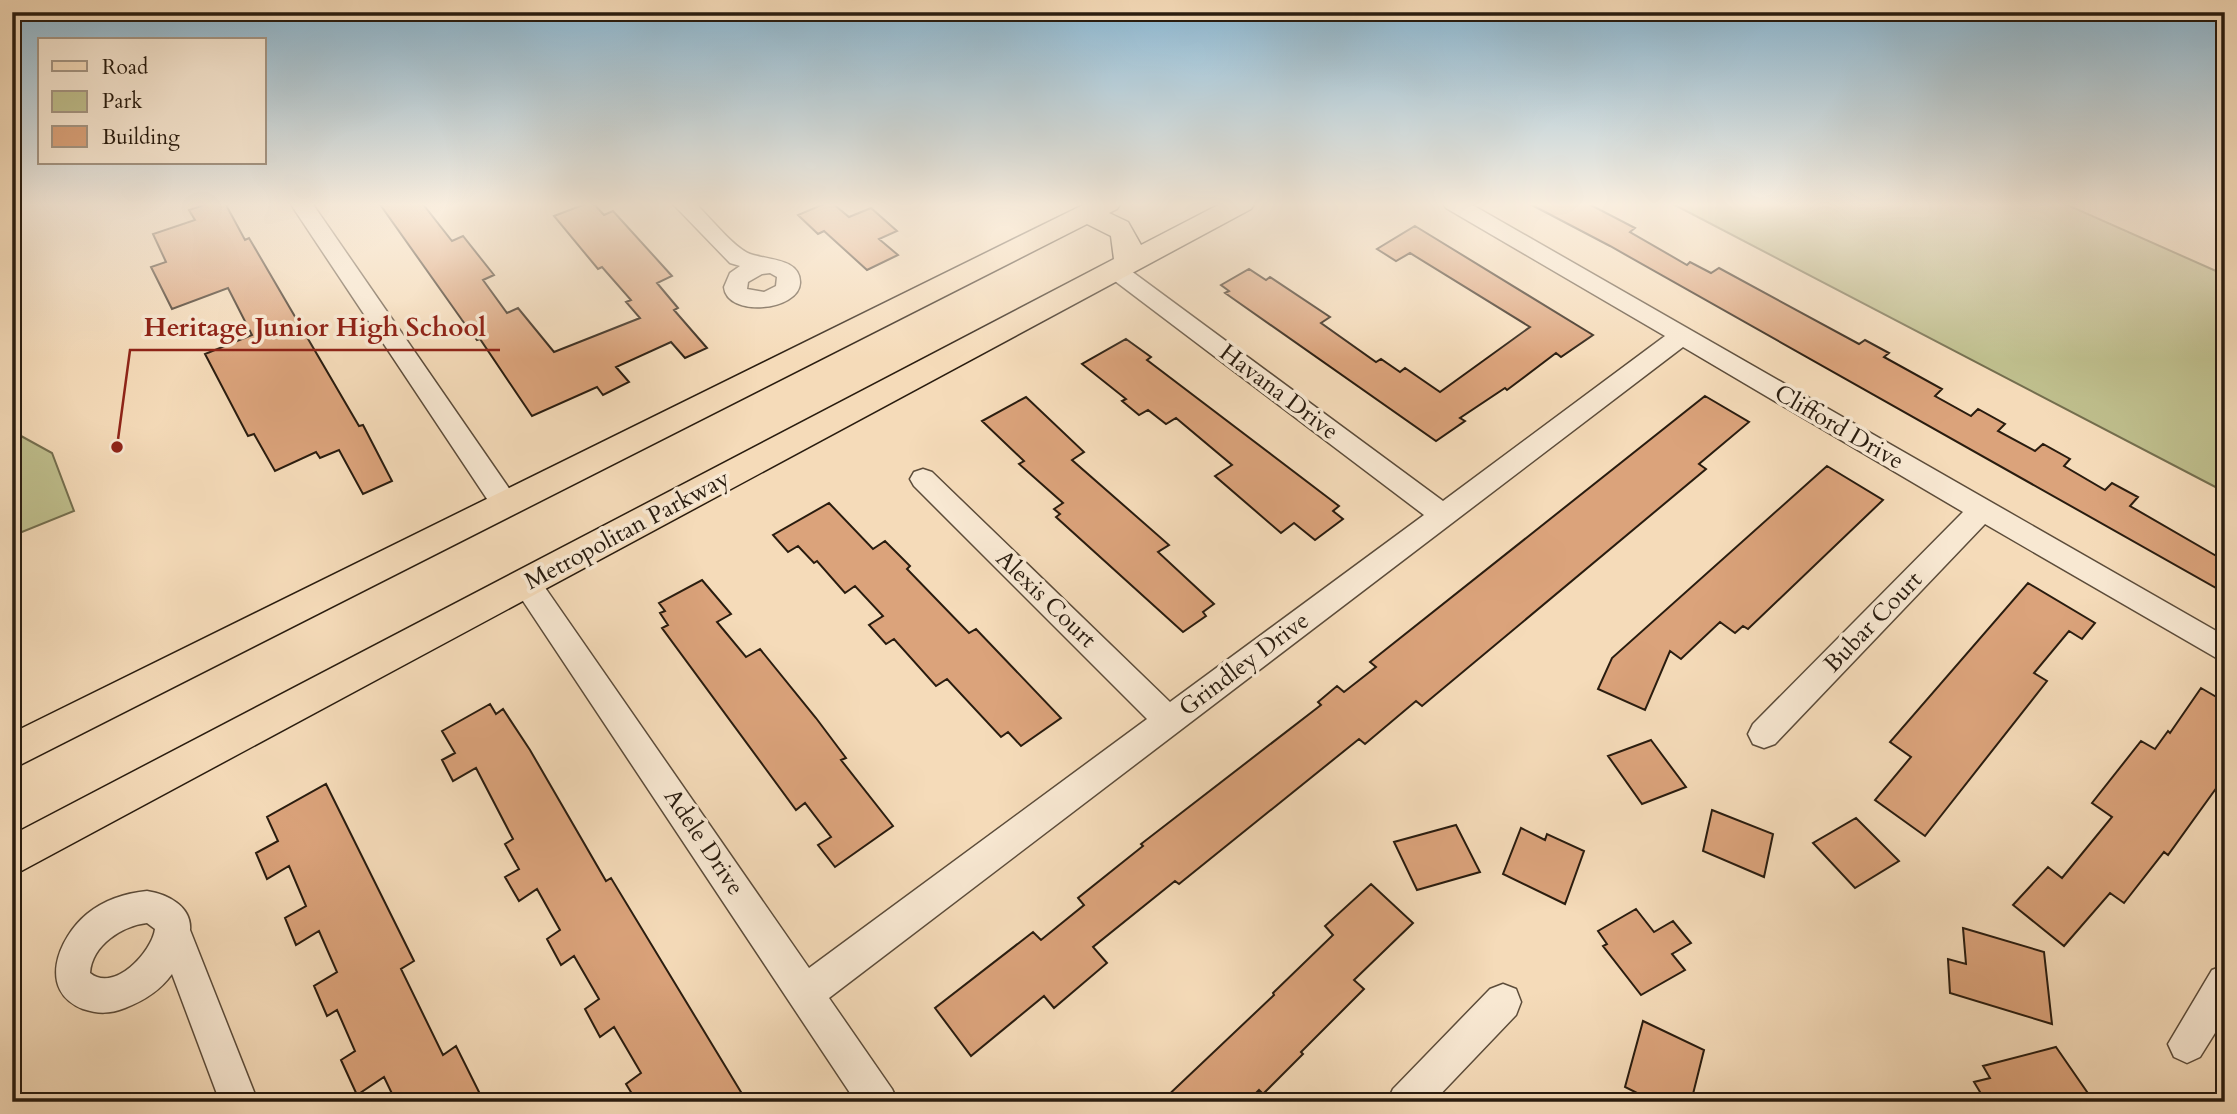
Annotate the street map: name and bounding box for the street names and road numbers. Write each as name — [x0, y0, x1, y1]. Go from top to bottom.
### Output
street label: Havana Drive — [1213, 336, 1345, 448]
street label: Clifford Drive — [1768, 377, 1910, 477]
street label: Metropolitan Parkway — [519, 462, 736, 598]
street label: Alexis Court — [988, 543, 1104, 656]
street label: Bubar Court — [1816, 564, 1930, 680]
street label: Grindley Drive — [1172, 604, 1316, 724]
street label: Adele Drive — [656, 782, 752, 902]

